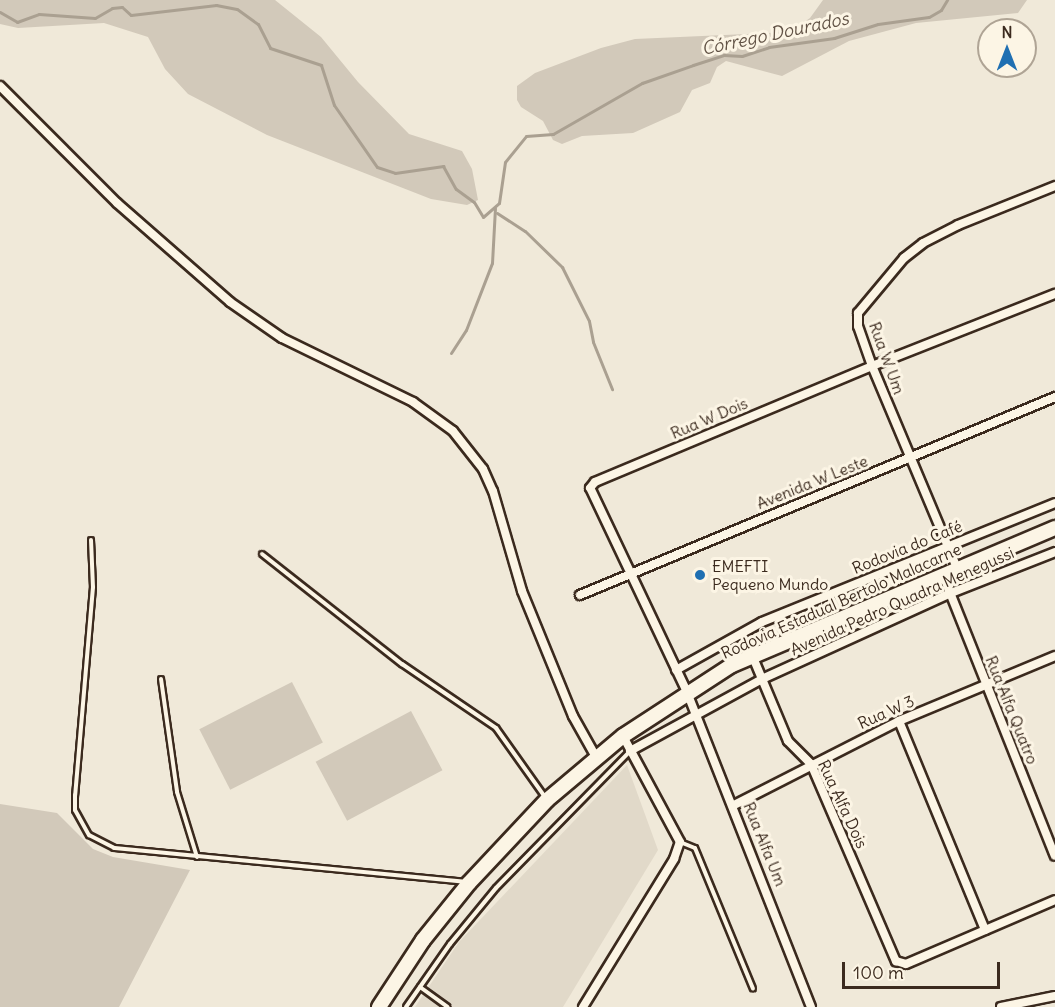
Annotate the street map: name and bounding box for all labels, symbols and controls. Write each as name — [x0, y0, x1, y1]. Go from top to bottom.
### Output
water label: Córrego Dourados — [700, 8, 850, 60]
north arrow — [977, 18, 1037, 78]
text: N — [1001, 22, 1013, 42]
street label: Rua W Um — [865, 319, 909, 397]
street label: Rua W Dois — [668, 393, 750, 443]
street label: Avenida W Leste — [754, 451, 870, 513]
street label: Rodovia do Café — [849, 516, 965, 578]
street label: Rodovia Estadual Bertolo Malacarne — [718, 539, 964, 663]
street label: Avenida Pedro Quadra Menegussi — [787, 543, 1017, 659]
place label: EMEFTI Pequeno Mundo — [712, 556, 828, 594]
marker: EMEFTI Pequeno Mundo — [693, 568, 707, 582]
street label: Rua Alfa Quatro — [981, 653, 1043, 767]
street label: Rua W 3 — [855, 691, 917, 733]
street label: Rua Alfa Dois — [814, 757, 872, 851]
street label: Rua Alfa Um — [739, 799, 791, 889]
scale bar — [845, 950, 1002, 988]
text: 100 m — [853, 961, 904, 984]

